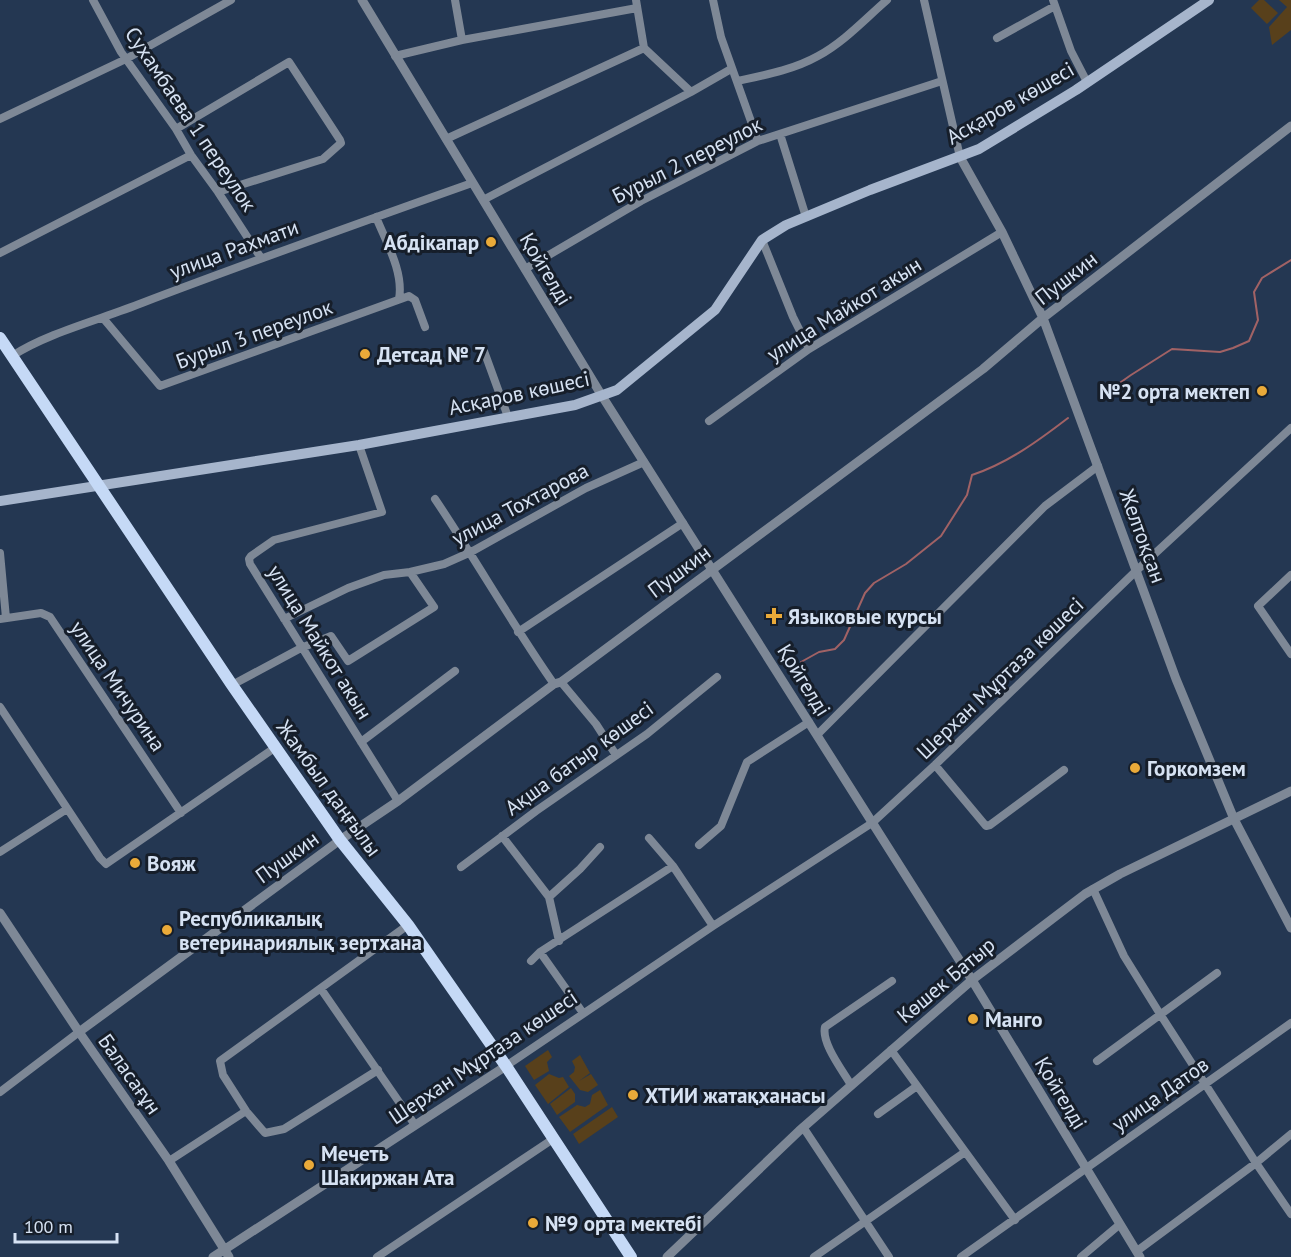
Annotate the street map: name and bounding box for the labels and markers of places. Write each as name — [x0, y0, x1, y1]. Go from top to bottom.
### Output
place label: Абдiкапар — [384, 229, 479, 256]
marker: Абдiкапар — [484, 235, 498, 249]
place label: Детсад № 7 — [377, 341, 486, 368]
marker: Детсад № 7 — [358, 347, 372, 361]
place label: №2 орта мектеп — [1099, 378, 1250, 405]
marker: №2 орта мектеп — [1255, 384, 1269, 398]
place label: Языковые курсы — [788, 603, 942, 630]
marker: Языковые курсы — [765, 607, 783, 625]
place label: Горкомзем — [1147, 755, 1246, 782]
marker: Горкомзем — [1128, 761, 1142, 775]
place label: Вояж — [147, 850, 196, 877]
marker: Вояж — [128, 856, 142, 870]
place label: Республикалық ветеринариялық зертхана — [179, 905, 422, 956]
marker: Республикалық ветеринариялық зертхана — [160, 923, 174, 937]
place label: Манго — [985, 1006, 1043, 1033]
marker: Манго — [966, 1012, 980, 1026]
place label: ХТИИ жатақханасы — [645, 1082, 825, 1109]
marker: ХТИИ жатақханасы — [626, 1088, 640, 1102]
place label: Мечеть Шакиржан Ата — [321, 1140, 454, 1191]
marker: Мечеть Шакиржан Ата — [302, 1158, 316, 1172]
place label: №9 орта мектебі — [545, 1210, 702, 1237]
marker: №9 орта мектебі — [526, 1216, 540, 1230]

